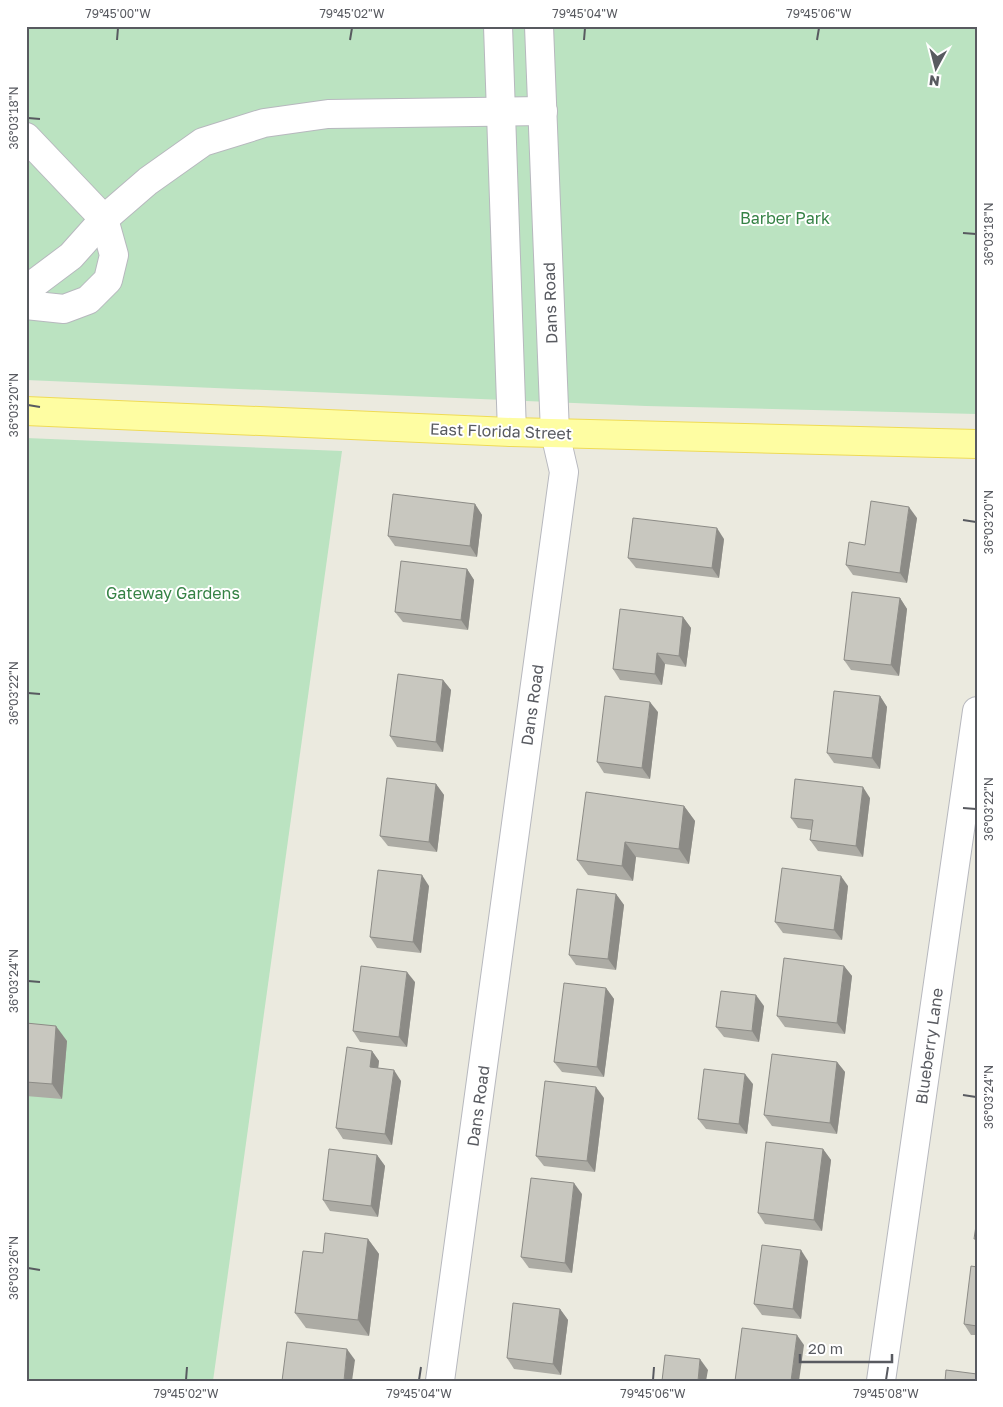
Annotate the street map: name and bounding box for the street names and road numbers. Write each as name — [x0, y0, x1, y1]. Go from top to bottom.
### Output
street label: Dans Road — [539, 262, 561, 344]
street label: East Florida Street — [430, 419, 572, 443]
street label: Dans Road — [516, 663, 548, 747]
street label: Blueberry Lane — [911, 987, 947, 1105]
street label: Dans Road — [462, 1064, 494, 1148]

